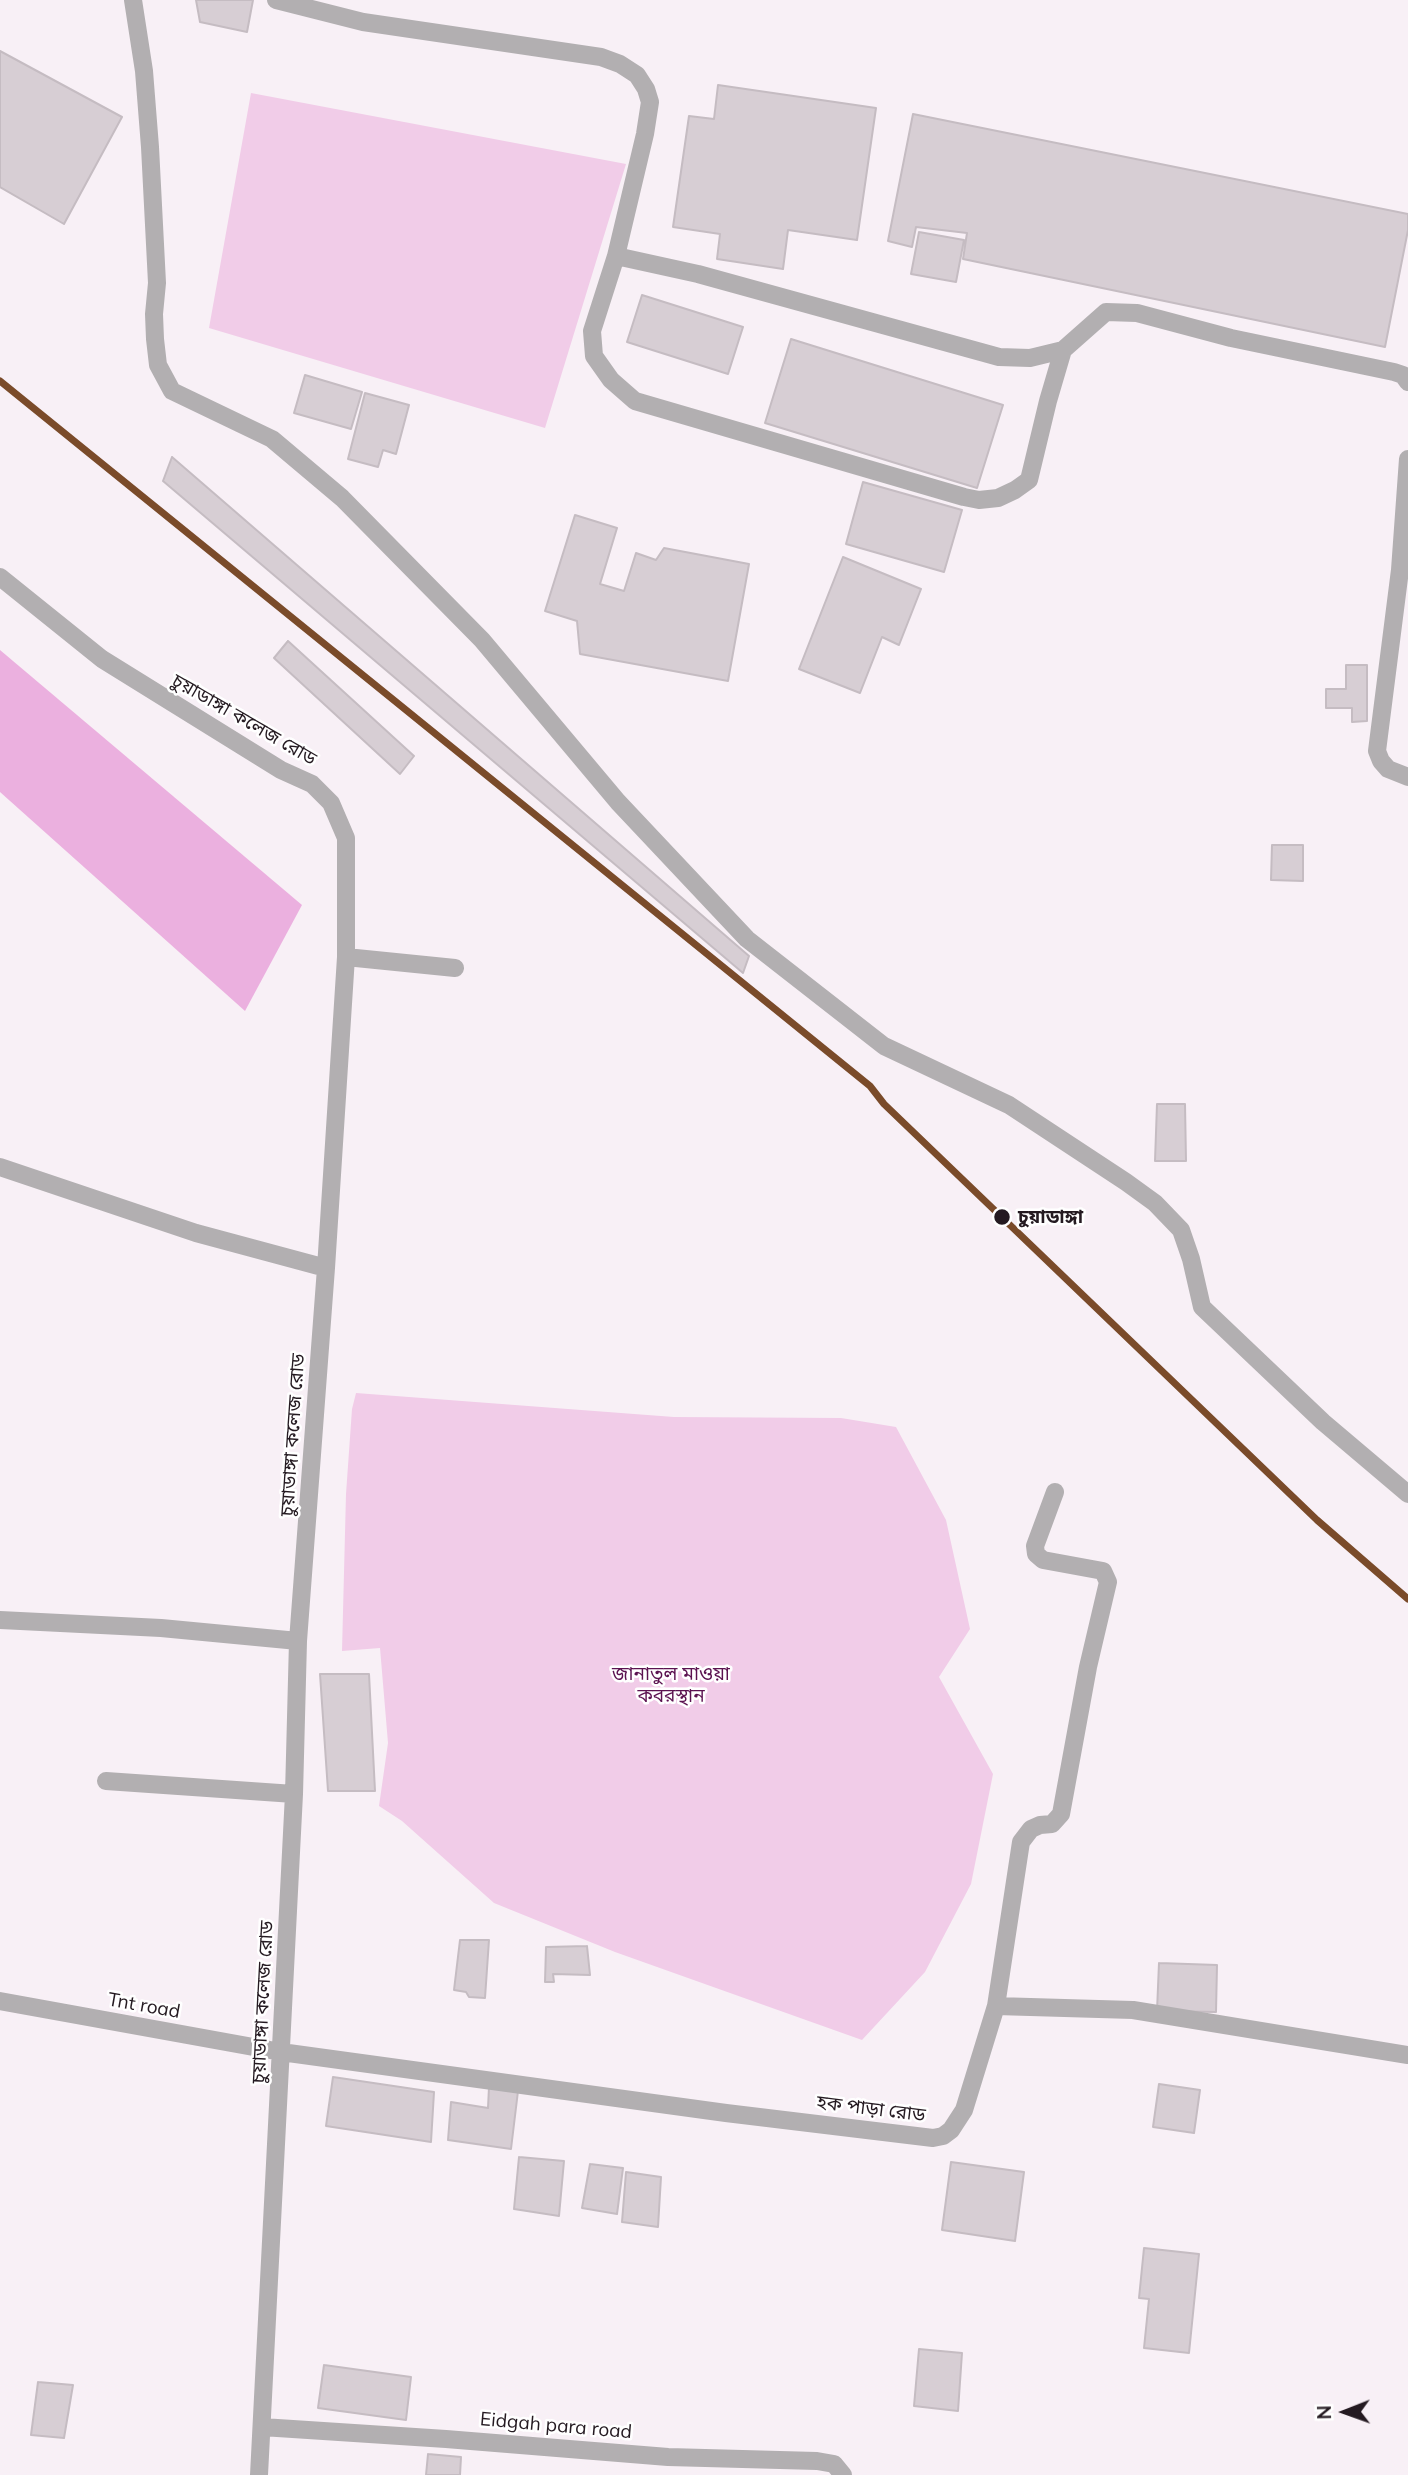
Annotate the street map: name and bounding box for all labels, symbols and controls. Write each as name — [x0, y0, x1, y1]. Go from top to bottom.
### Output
street label: চুয়াডাঙ্গা কলেজ রোড — [168, 669, 320, 771]
place label: চুয়াডাঙ্গা — [1018, 1206, 1083, 1228]
marker: চুয়াডাঙ্গা — [992, 1207, 1012, 1227]
street label: চুয়াডাঙ্গা কলেজ রোড — [276, 1353, 310, 1517]
park label: জানাতুল মাওয়া কবরস্থান — [612, 1663, 730, 1707]
street label: চুয়াডাঙ্গা কলেজ রোড — [247, 1920, 279, 2084]
street label: Tnt road — [106, 1988, 182, 2024]
street label: হক পাড়া রোড — [815, 2091, 927, 2127]
north arrow — [1310, 2377, 1380, 2447]
text: N — [1312, 2405, 1336, 2420]
street label: Eidgah para road — [479, 2408, 633, 2444]

